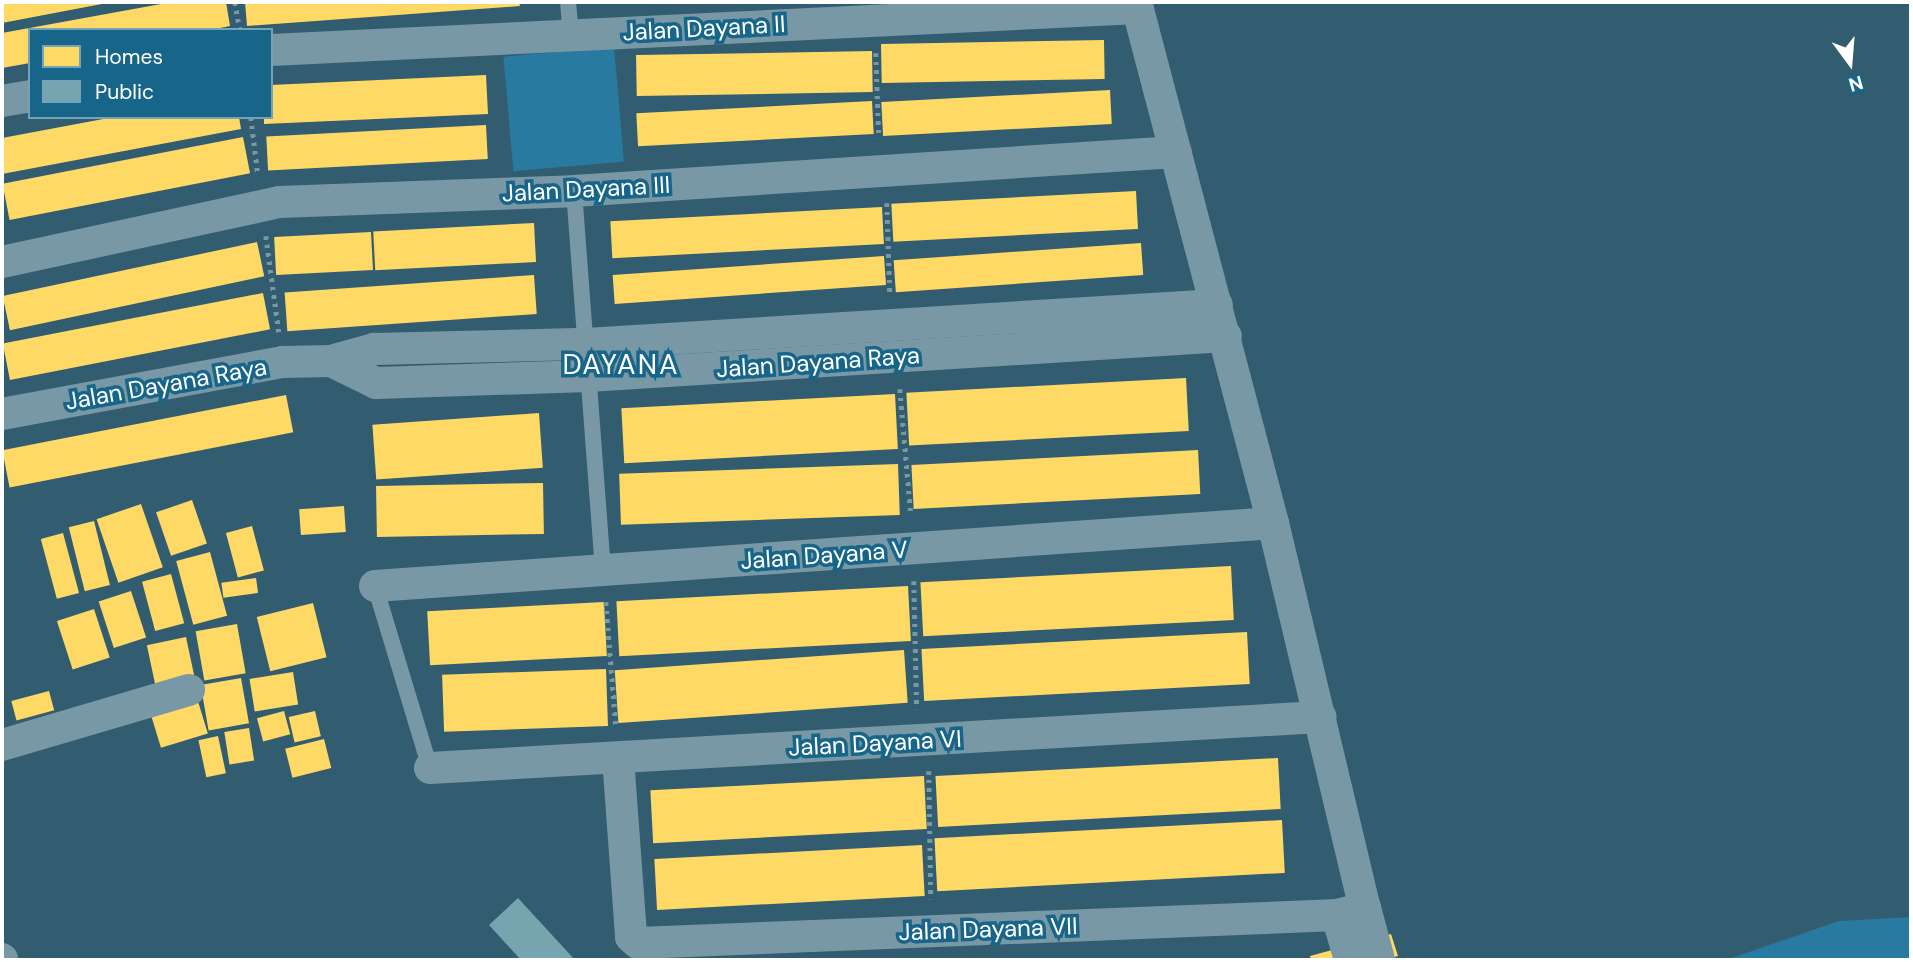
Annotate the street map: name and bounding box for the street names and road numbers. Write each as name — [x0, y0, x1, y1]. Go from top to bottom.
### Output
street label: Jalan Dayana II — [622, 9, 786, 47]
street label: Jalan Dayana III — [501, 170, 671, 208]
street label: Jalan Dayana Raya — [715, 341, 921, 383]
street label: Jalan Dayana Raya — [63, 352, 269, 416]
street label: Jalan Dayana V — [739, 535, 909, 575]
street label: Jalan Dayana VI — [788, 724, 962, 762]
street label: Jalan Dayana VII — [898, 911, 1078, 947]

